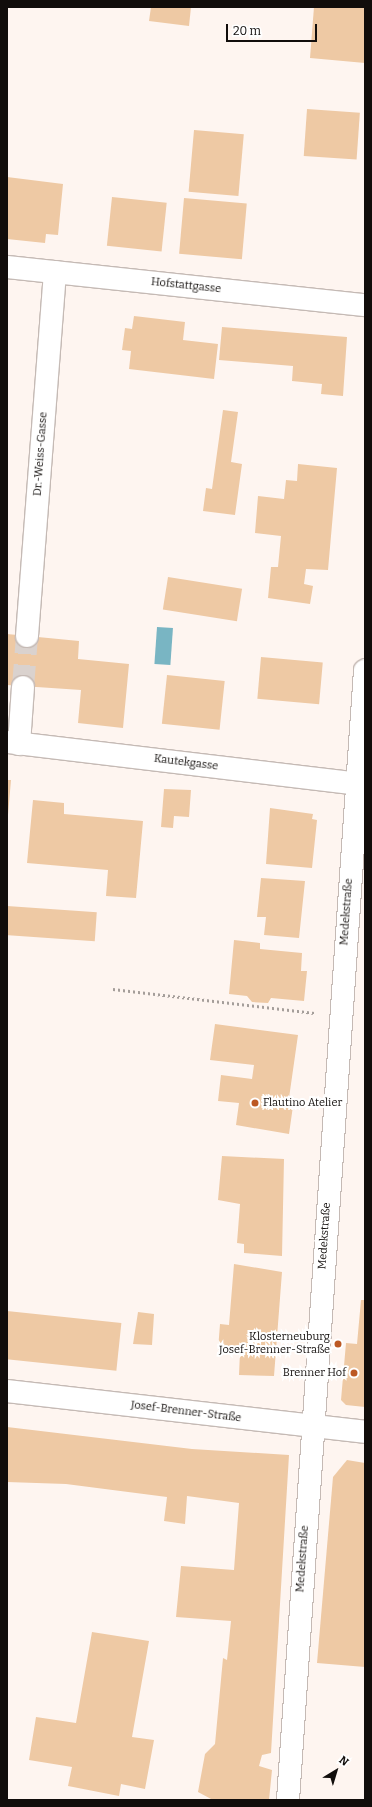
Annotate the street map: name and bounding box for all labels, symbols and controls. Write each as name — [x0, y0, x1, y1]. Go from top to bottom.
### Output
scale bar — [228, 16, 319, 42]
text: 20 m — [233, 24, 261, 38]
street label: Hofstattgasse — [150, 276, 222, 296]
street label: Dr.-Weiss-Gasse — [31, 411, 51, 497]
street label: Kautekgasse — [153, 753, 219, 773]
street label: Medekstraße — [338, 878, 356, 946]
place label: Flautino Atelier — [263, 1096, 342, 1110]
marker: Flautino Atelier — [250, 1098, 260, 1108]
street label: Medekstraße — [316, 1202, 334, 1270]
place label: Klosterneuburg Josef-Brenner-Straße — [219, 1331, 330, 1357]
marker: Klosterneuburg Josef-Brenner-Straße — [333, 1339, 343, 1349]
place label: Brenner Hof — [283, 1366, 346, 1380]
marker: Brenner Hof — [349, 1368, 359, 1378]
street label: Josef-Brenner-Straße — [130, 1399, 242, 1425]
street label: Medekstraße — [294, 1525, 312, 1593]
north arrow — [316, 1751, 356, 1791]
text: N — [336, 1753, 351, 1769]

